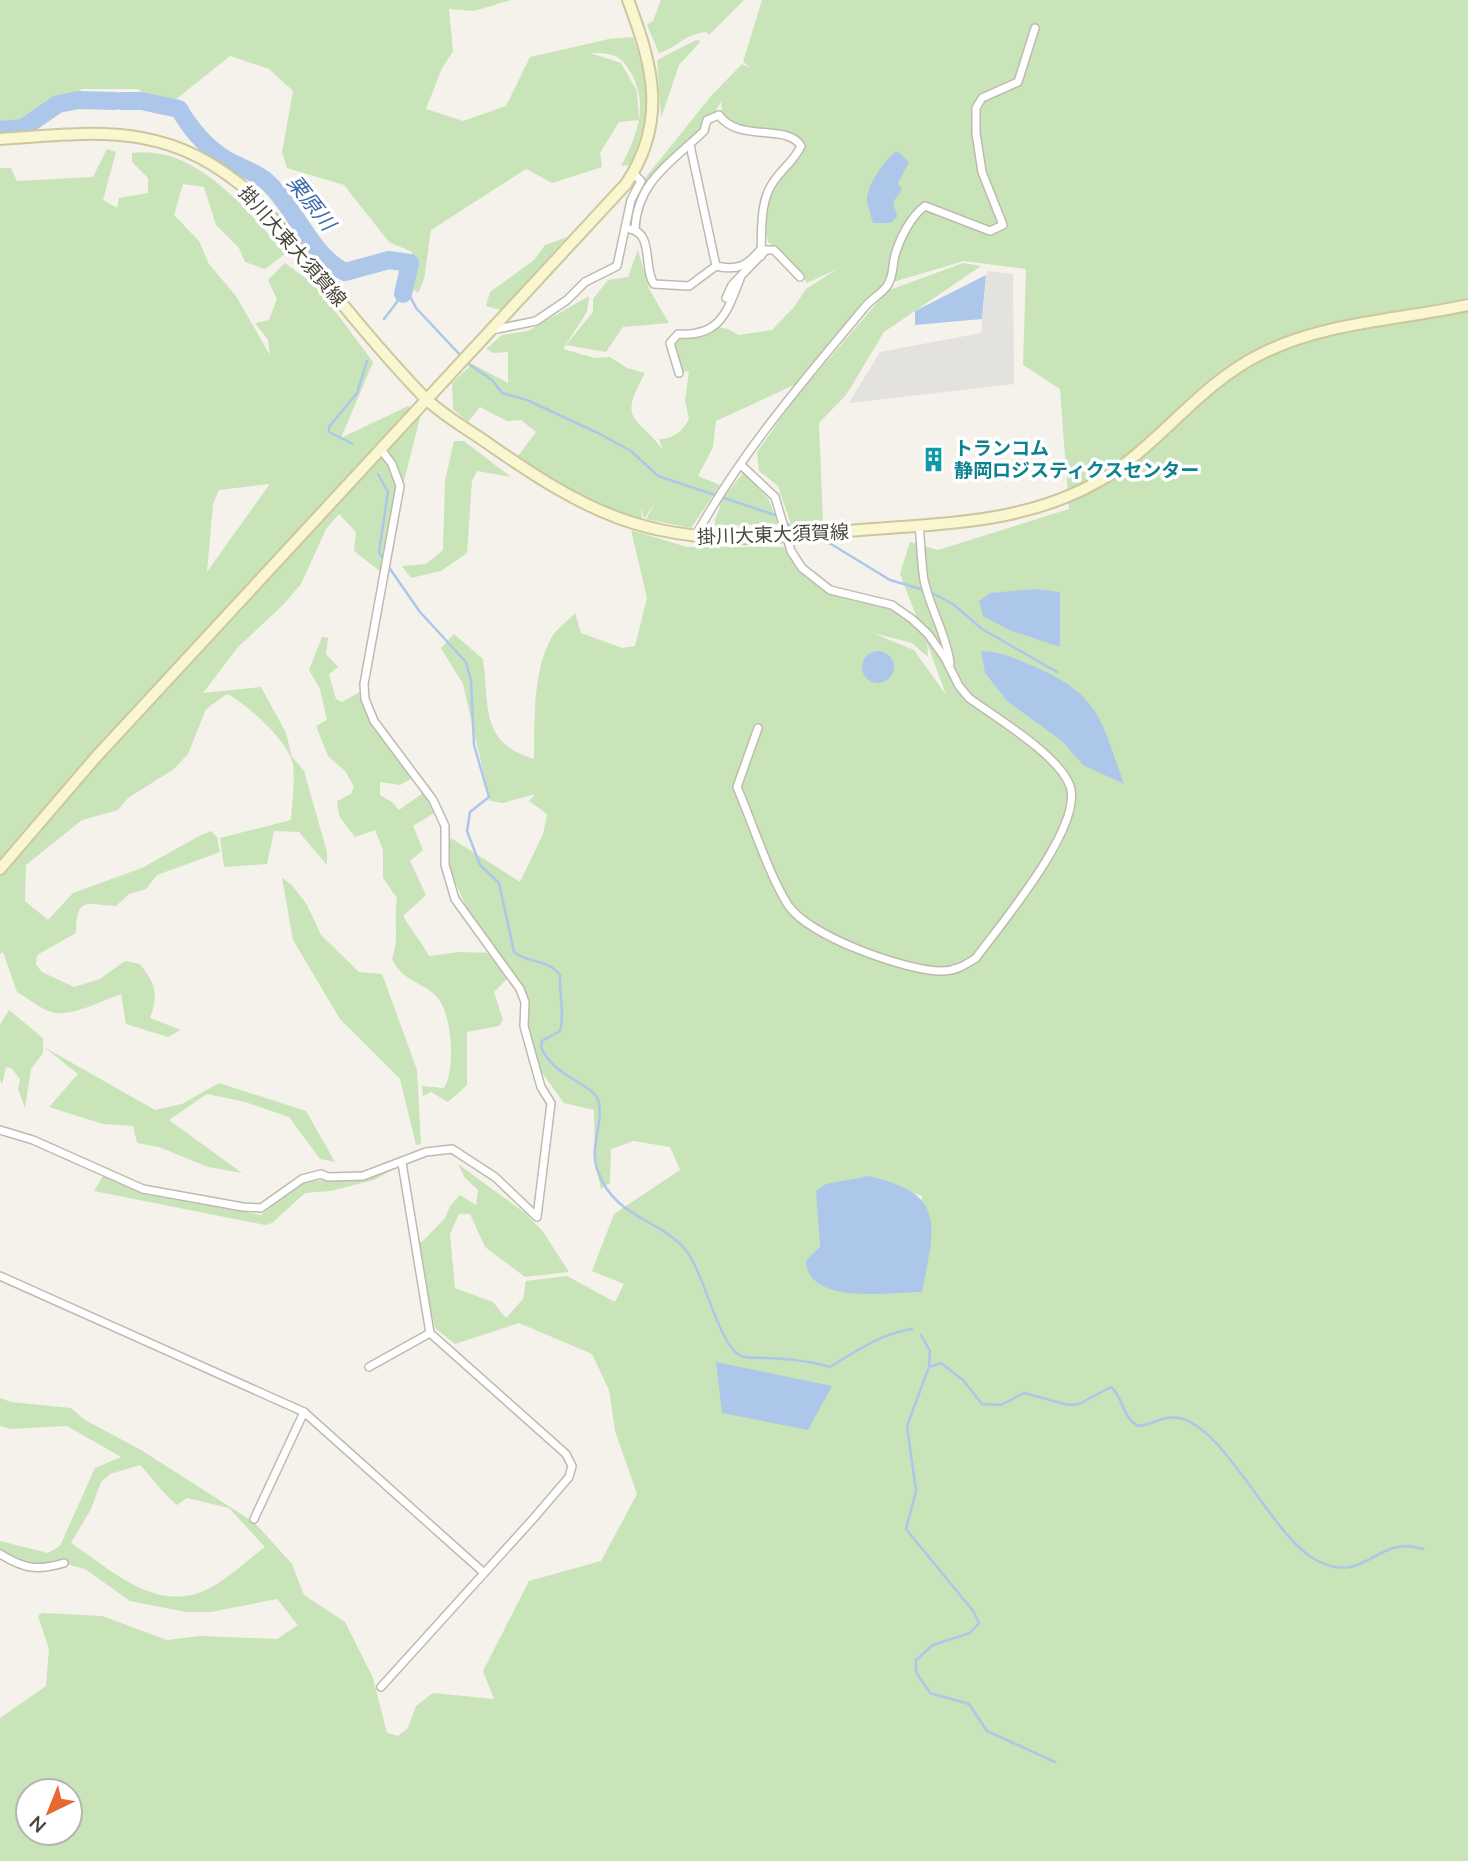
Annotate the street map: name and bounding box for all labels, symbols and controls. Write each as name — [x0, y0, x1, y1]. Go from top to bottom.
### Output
water label: 栗原川 — [281, 170, 343, 238]
street label: 掛川大東大須賀線 — [233, 181, 352, 313]
place label: トランコム 静岡ロジスティクスセンター — [954, 436, 1199, 484]
building icon: トランコム 静岡ロジスティクスセンター — [920, 445, 948, 473]
street label: 掛川大東大須賀線 — [697, 519, 849, 551]
north arrow — [14, 1777, 84, 1847]
text: N — [24, 1809, 52, 1838]

